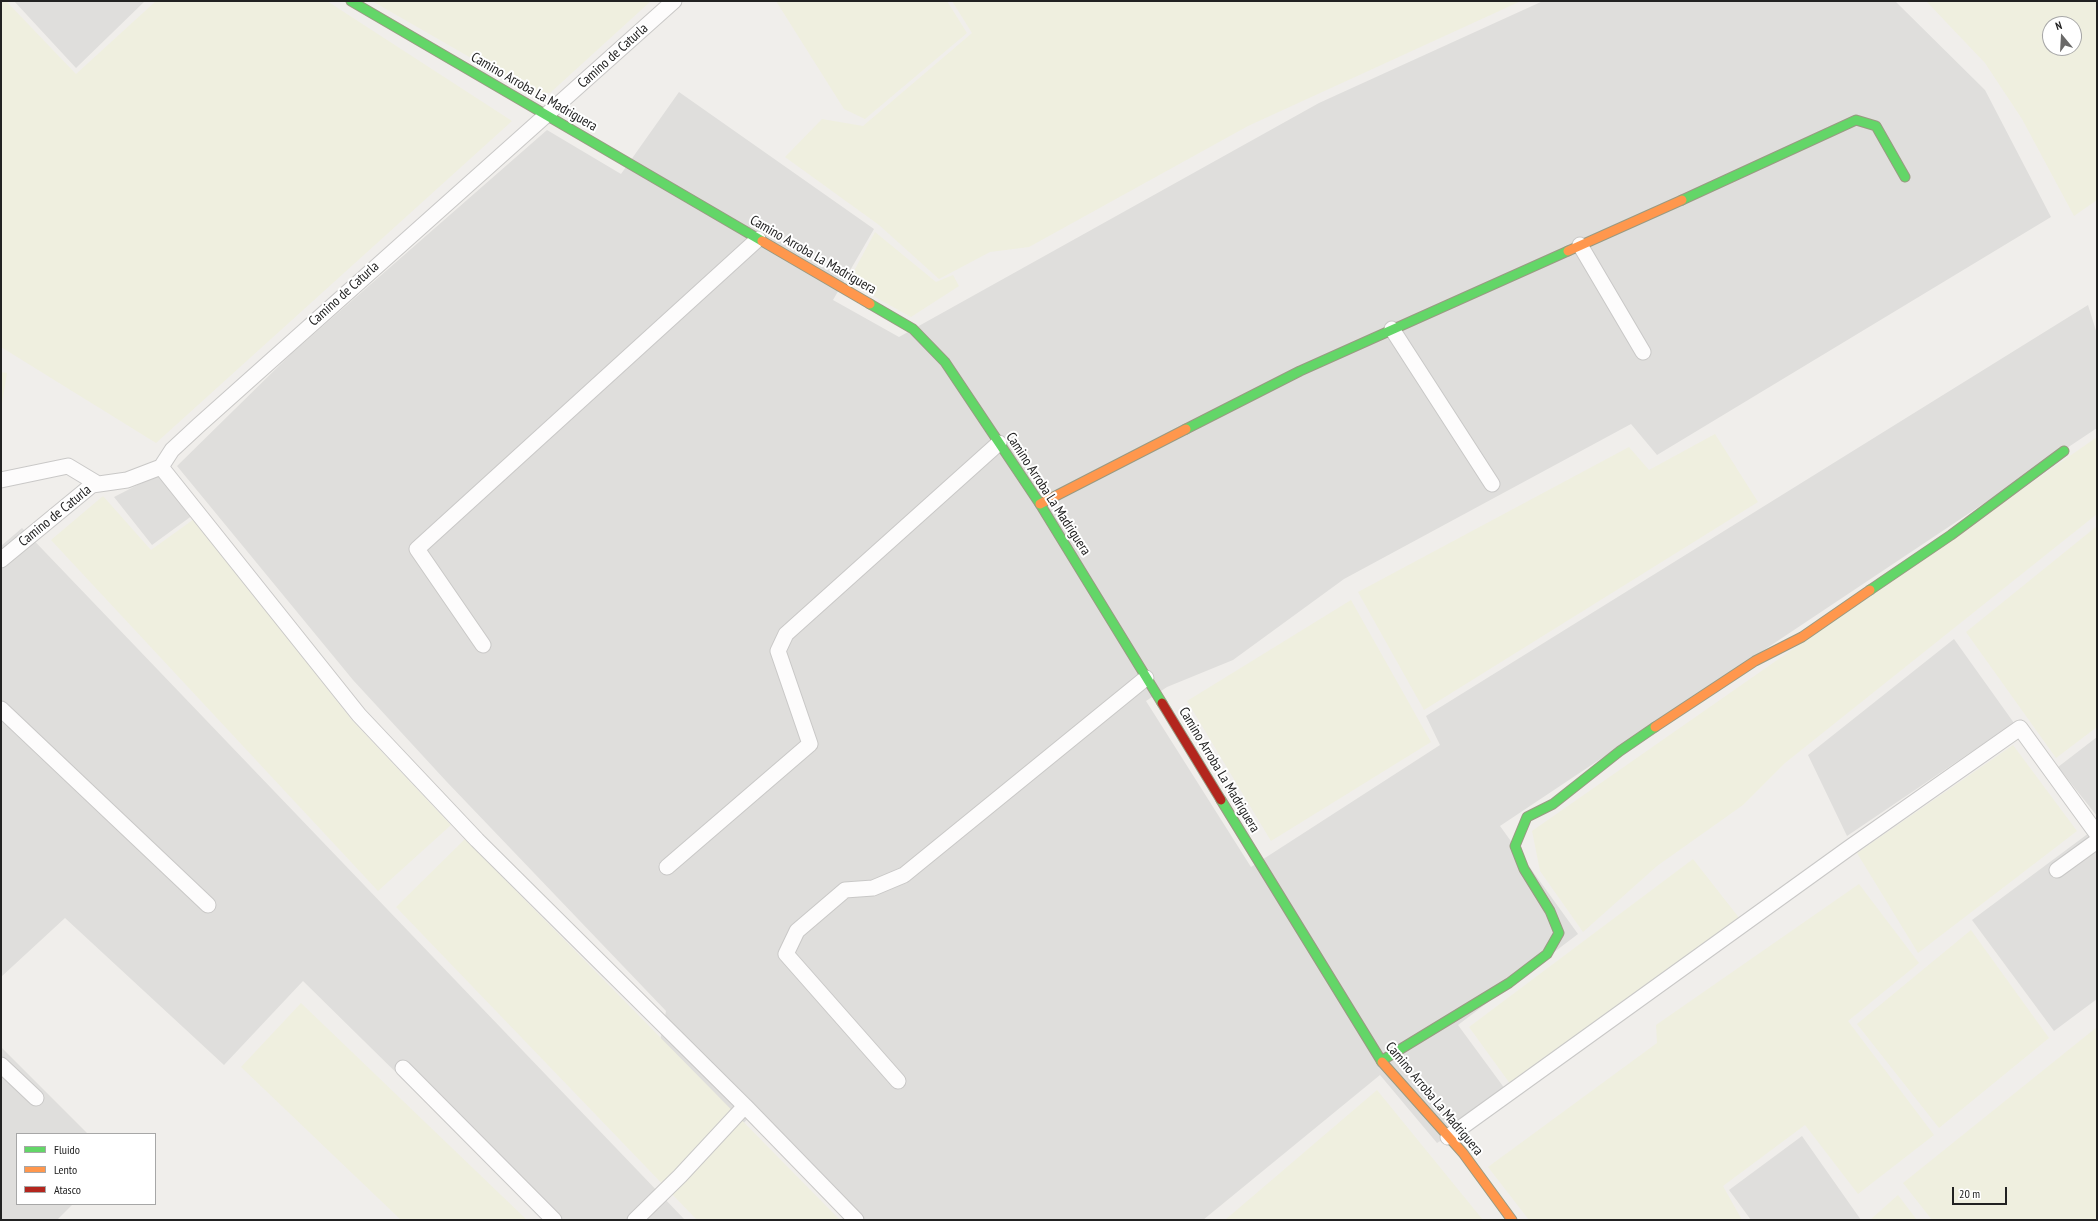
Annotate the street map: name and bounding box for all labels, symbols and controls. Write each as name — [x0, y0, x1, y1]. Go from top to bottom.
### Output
north arrow — [2042, 16, 2082, 56]
text: N — [2054, 18, 2064, 33]
street label: Camino de Caturla — [575, 20, 651, 92]
street label: Camino Arroba La Madriguera — [468, 49, 600, 135]
street label: Camino Arroba La Madriguera — [747, 212, 879, 298]
street label: Camino de Caturla — [306, 258, 382, 330]
street label: Camino Arroba La Madriguera — [1002, 429, 1094, 559]
street label: Camino de Caturla — [15, 482, 95, 550]
street label: Camino Arroba La Madriguera — [1175, 704, 1263, 836]
street label: Camino Arroba La Madriguera — [1382, 1039, 1486, 1159]
legend — [16, 1133, 156, 1205]
text: Fluido — [54, 1142, 80, 1157]
text: Lento — [54, 1162, 77, 1177]
scale bar — [1954, 1179, 2009, 1205]
text: Atasco — [54, 1182, 81, 1197]
text: 20 m — [1959, 1186, 1980, 1201]

